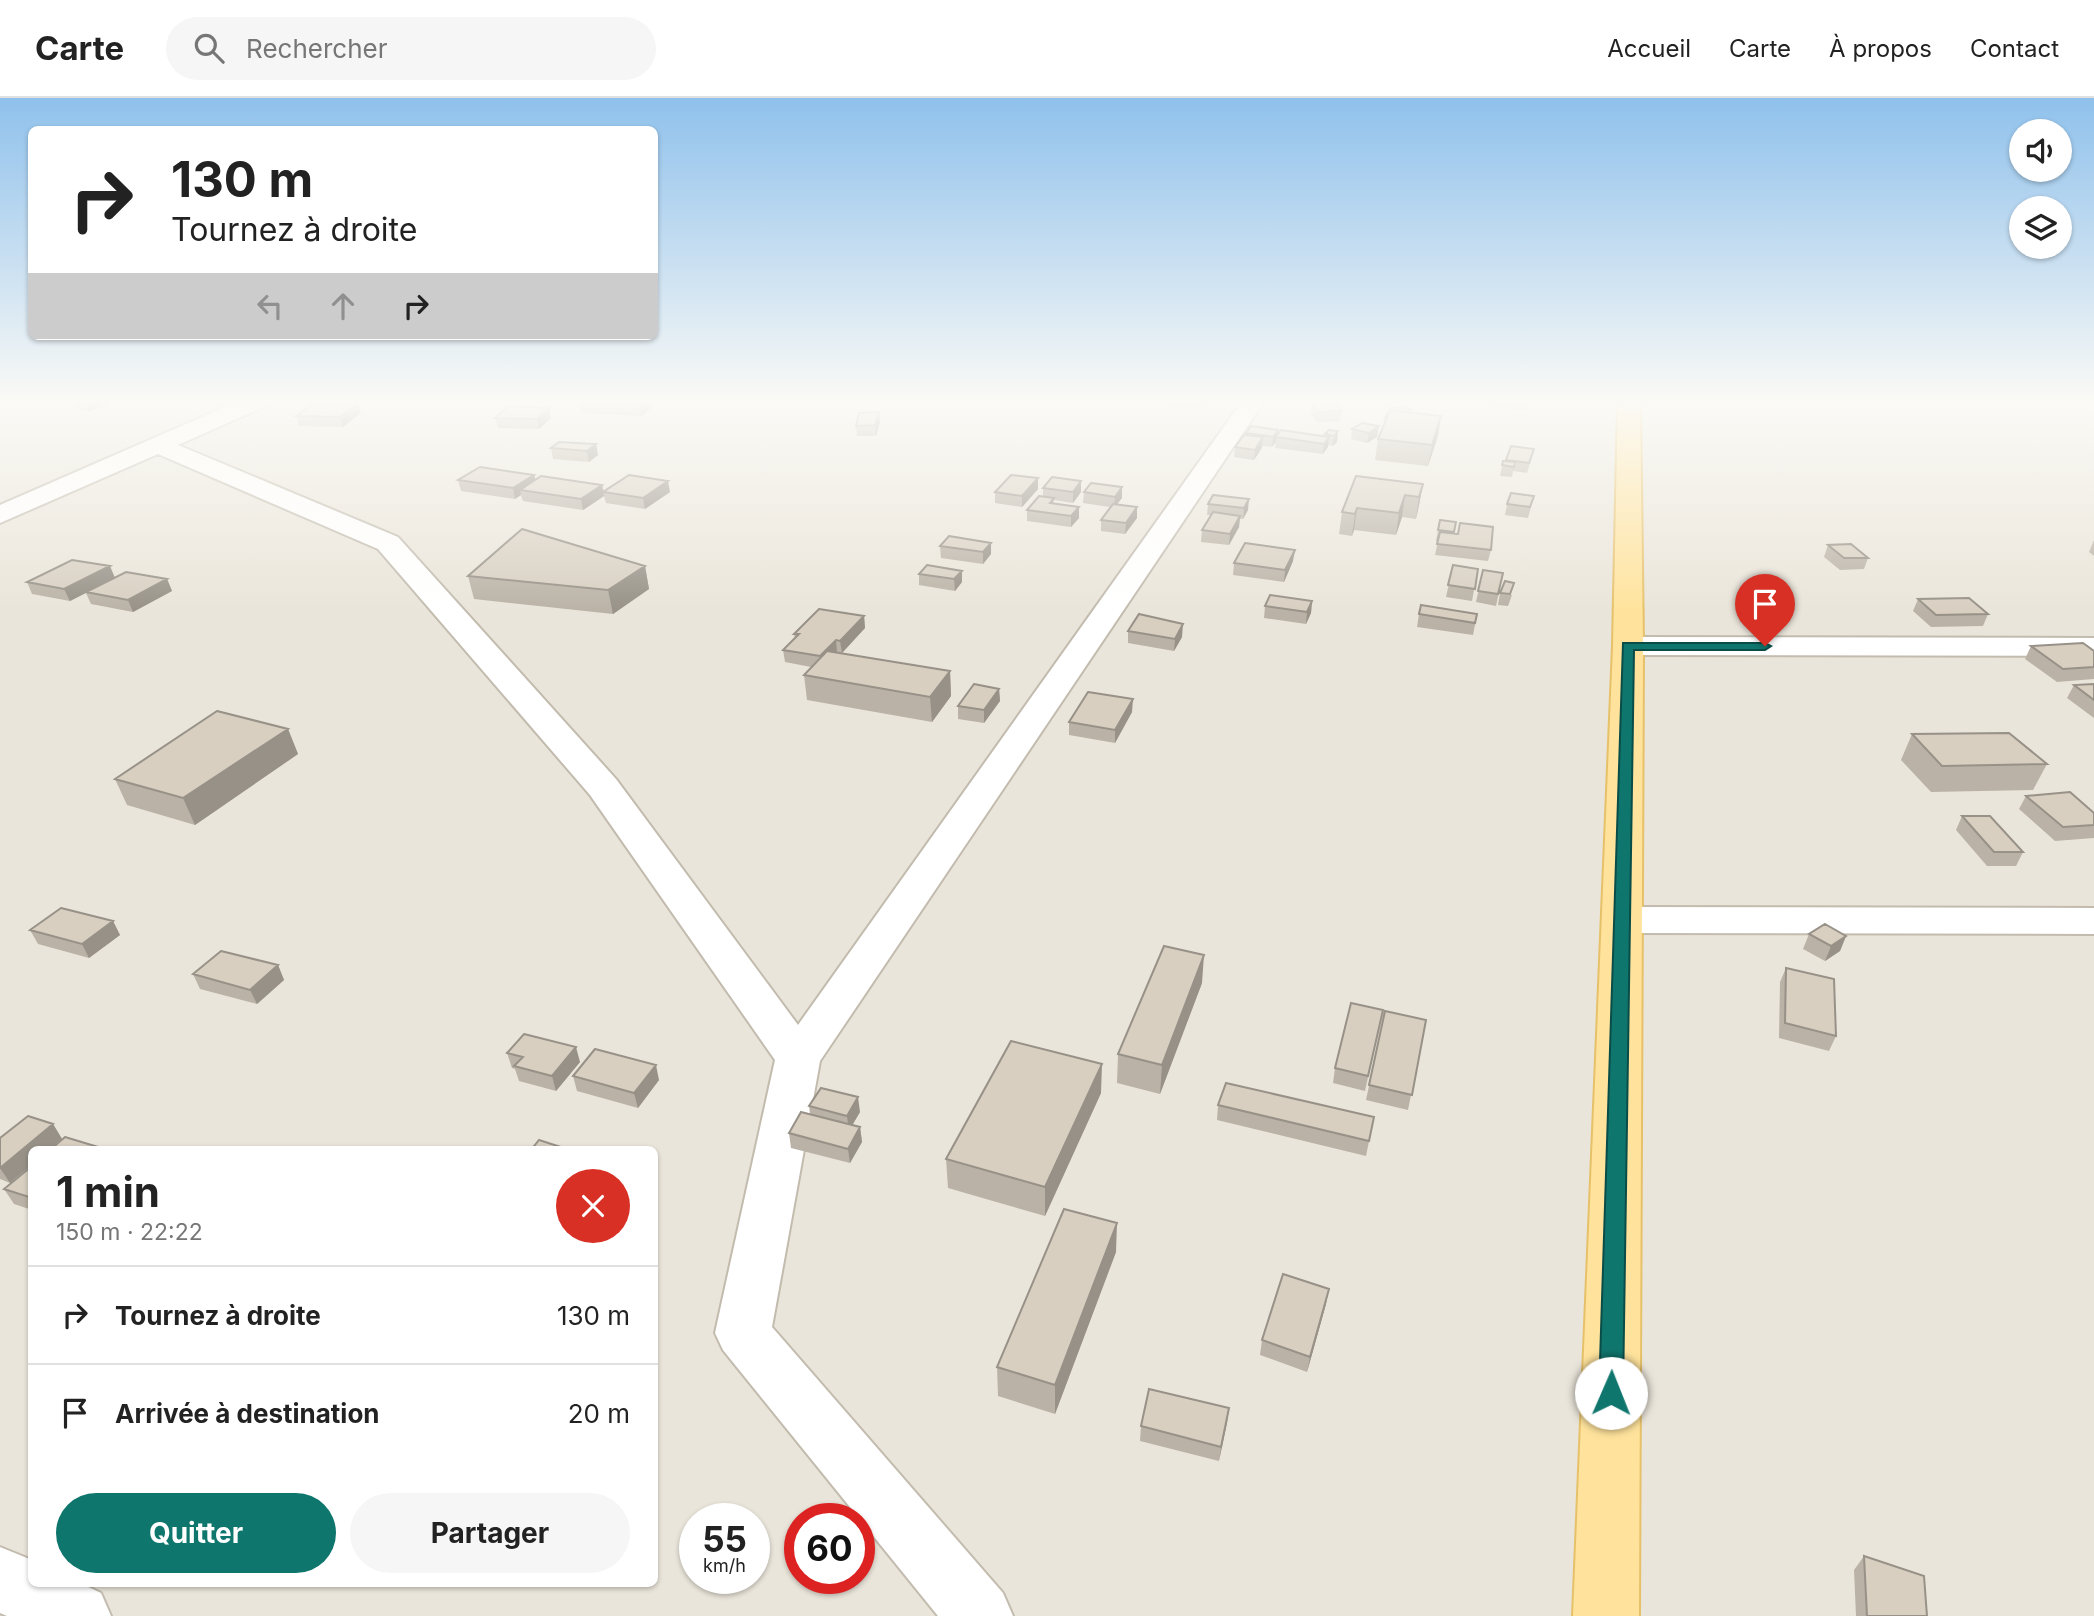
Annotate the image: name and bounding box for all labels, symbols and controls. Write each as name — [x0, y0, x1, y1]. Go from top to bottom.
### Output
search box — [166, 17, 656, 80]
text: Carte — [35, 28, 124, 68]
icon: search — [190, 29, 228, 67]
text: Rechercher — [246, 33, 388, 64]
text: Accueil — [1607, 34, 1691, 63]
text: Carte — [1729, 34, 1791, 63]
text: À propos — [1829, 34, 1932, 63]
text: Contact — [1970, 34, 2059, 63]
map controls — [2009, 119, 2072, 259]
button: sound — [2009, 119, 2072, 182]
text: 130 m — [171, 150, 313, 209]
icon: right — [56, 154, 147, 245]
button: layers — [2009, 196, 2072, 259]
text: Tournez à droite — [171, 210, 417, 249]
icon: left — [251, 287, 289, 325]
icon: ahead — [324, 287, 362, 325]
icon: right — [397, 287, 435, 325]
pin — [1735, 574, 1795, 646]
icon: arrive — [1746, 585, 1784, 623]
text: 1 min — [56, 1166, 160, 1217]
button: close — [556, 1169, 630, 1243]
text: 150 m · 22:22 — [56, 1218, 203, 1246]
icon: right — [56, 1296, 94, 1334]
text: Tournez à droite — [115, 1300, 321, 1331]
text: 130 m — [557, 1300, 630, 1331]
position arrow — [1574, 1356, 1648, 1430]
icon: arrive — [56, 1394, 94, 1432]
text: Arrivée à destination — [115, 1398, 380, 1429]
text: 20 m — [568, 1398, 630, 1429]
button: Quitter — [56, 1493, 336, 1573]
button: Partager — [350, 1493, 630, 1573]
speed limit sign: 60 — [784, 1503, 875, 1594]
text: 55 — [702, 1518, 747, 1560]
text: km/h — [703, 1555, 746, 1576]

